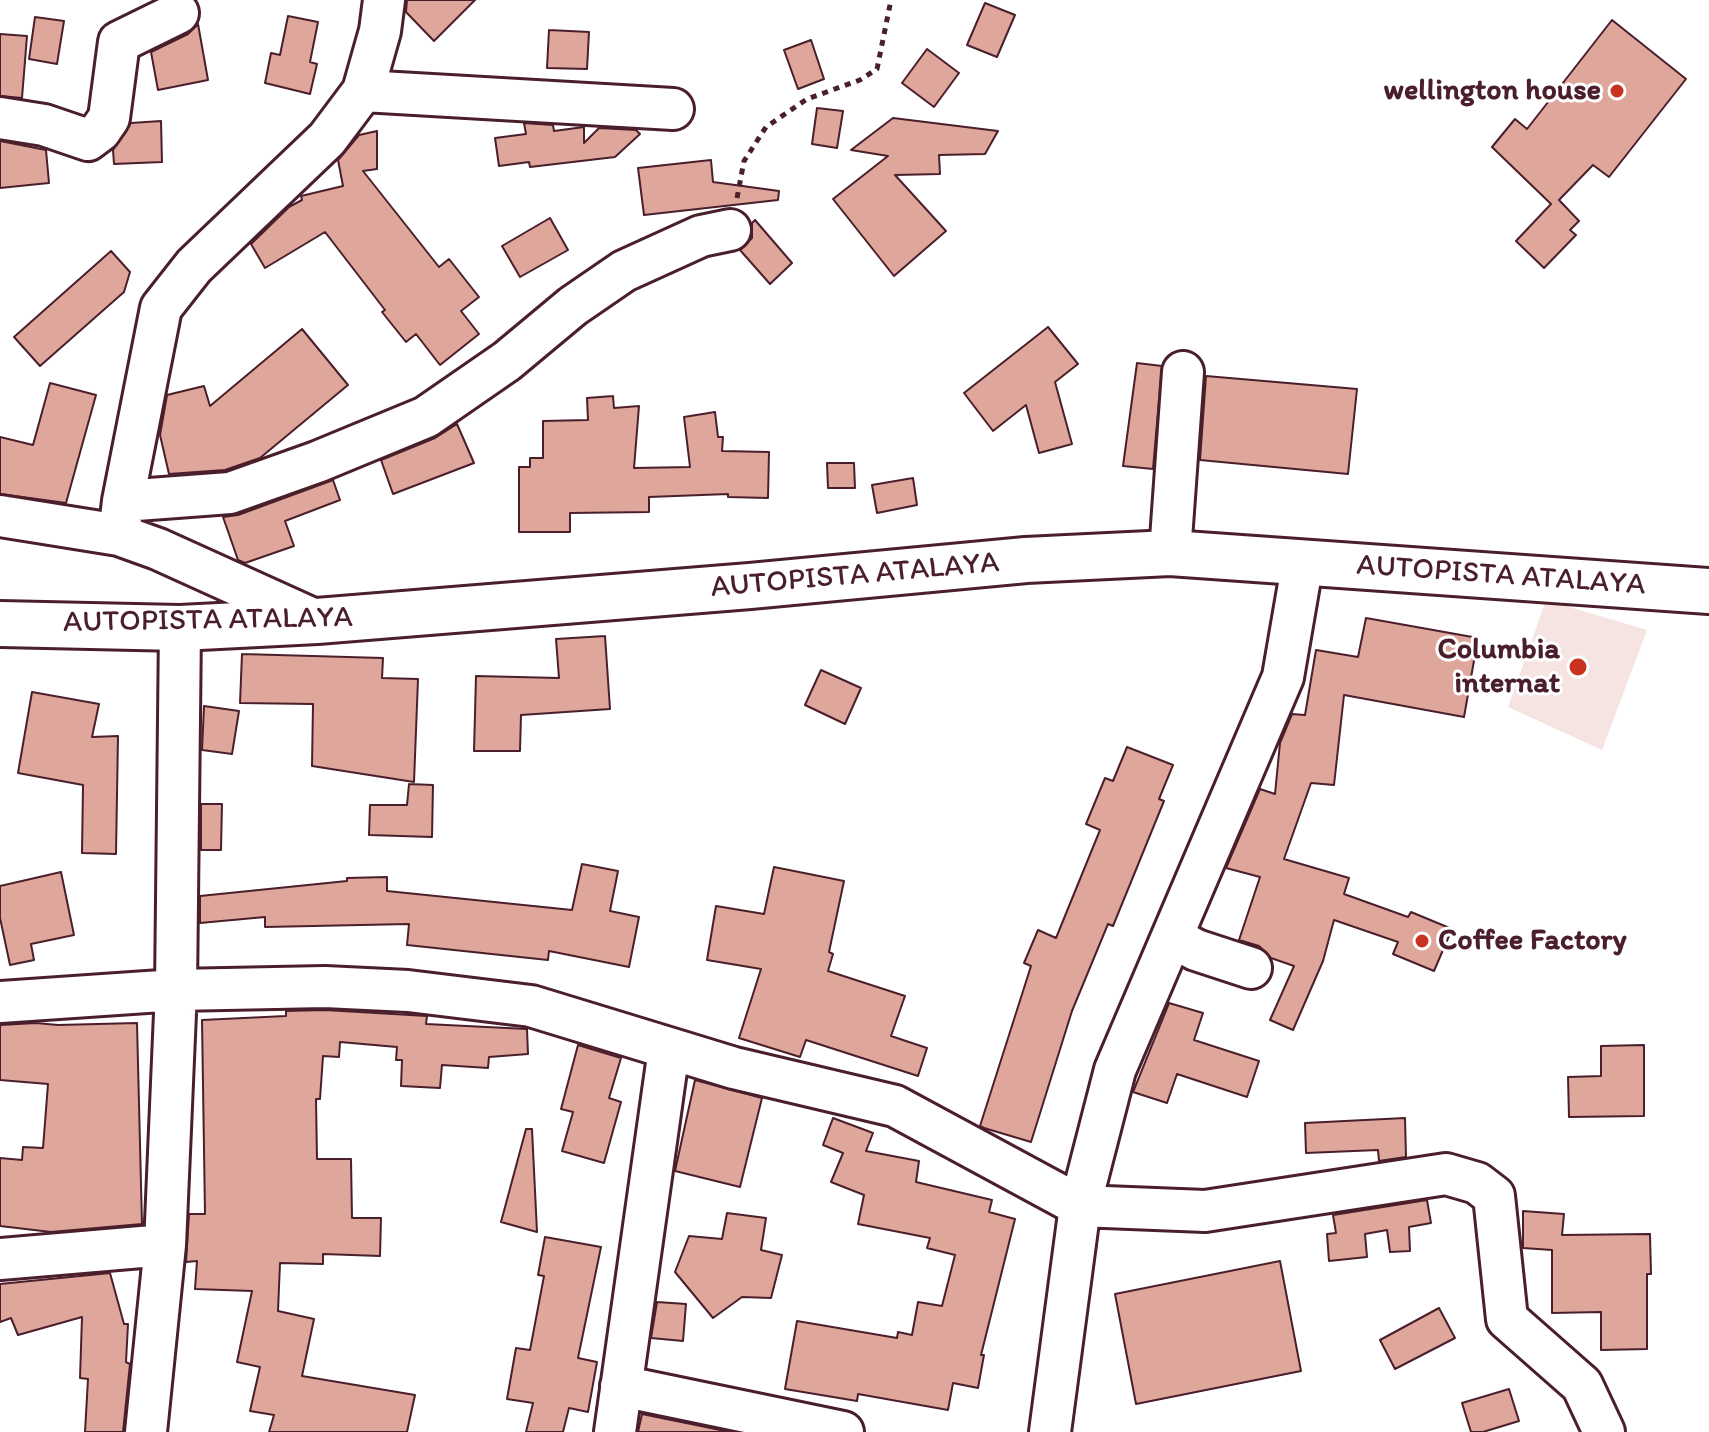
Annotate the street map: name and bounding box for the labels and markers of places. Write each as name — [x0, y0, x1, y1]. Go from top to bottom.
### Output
place label: wellington house — [1384, 73, 1601, 109]
marker: wellington house — [1608, 82, 1626, 100]
place label: Columbia internat — [1437, 632, 1560, 702]
marker: Columbia internat — [1567, 656, 1589, 678]
place label: Coffee Factory — [1438, 923, 1626, 959]
marker: Coffee Factory — [1413, 932, 1431, 950]

